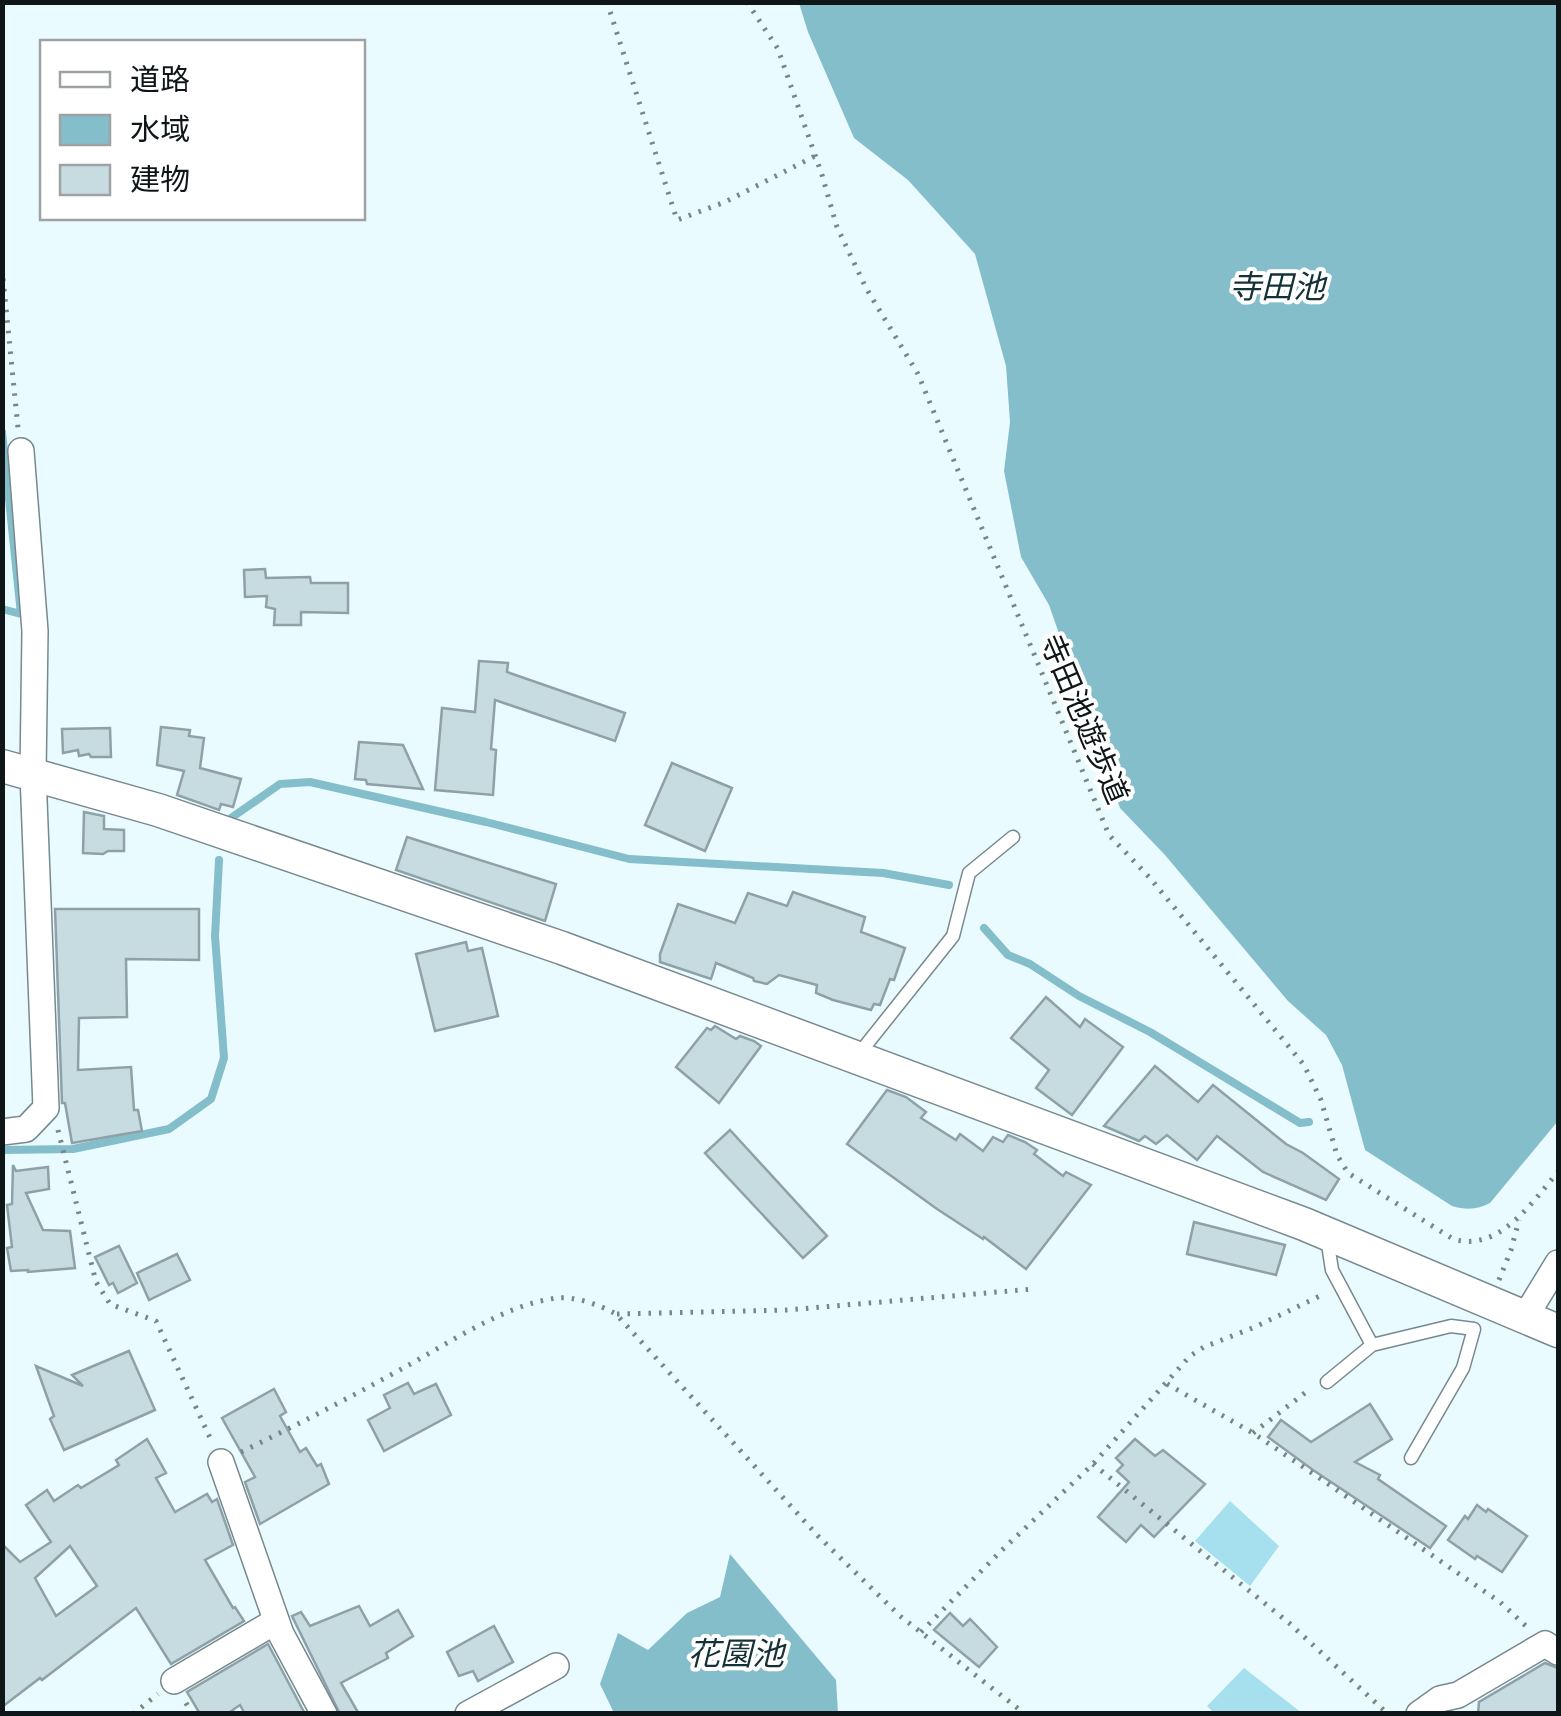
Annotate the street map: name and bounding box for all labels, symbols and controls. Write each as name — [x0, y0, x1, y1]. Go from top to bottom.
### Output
legend — [40, 40, 365, 220]
text: 道路 — [130, 64, 190, 96]
text: 水域 — [130, 114, 190, 146]
text: 建物 — [130, 164, 190, 196]
water label: 寺田池 — [1229, 271, 1328, 304]
street label: 寺田池遊歩道 — [1034, 630, 1134, 808]
water label: 花園池 — [688, 1638, 787, 1671]

